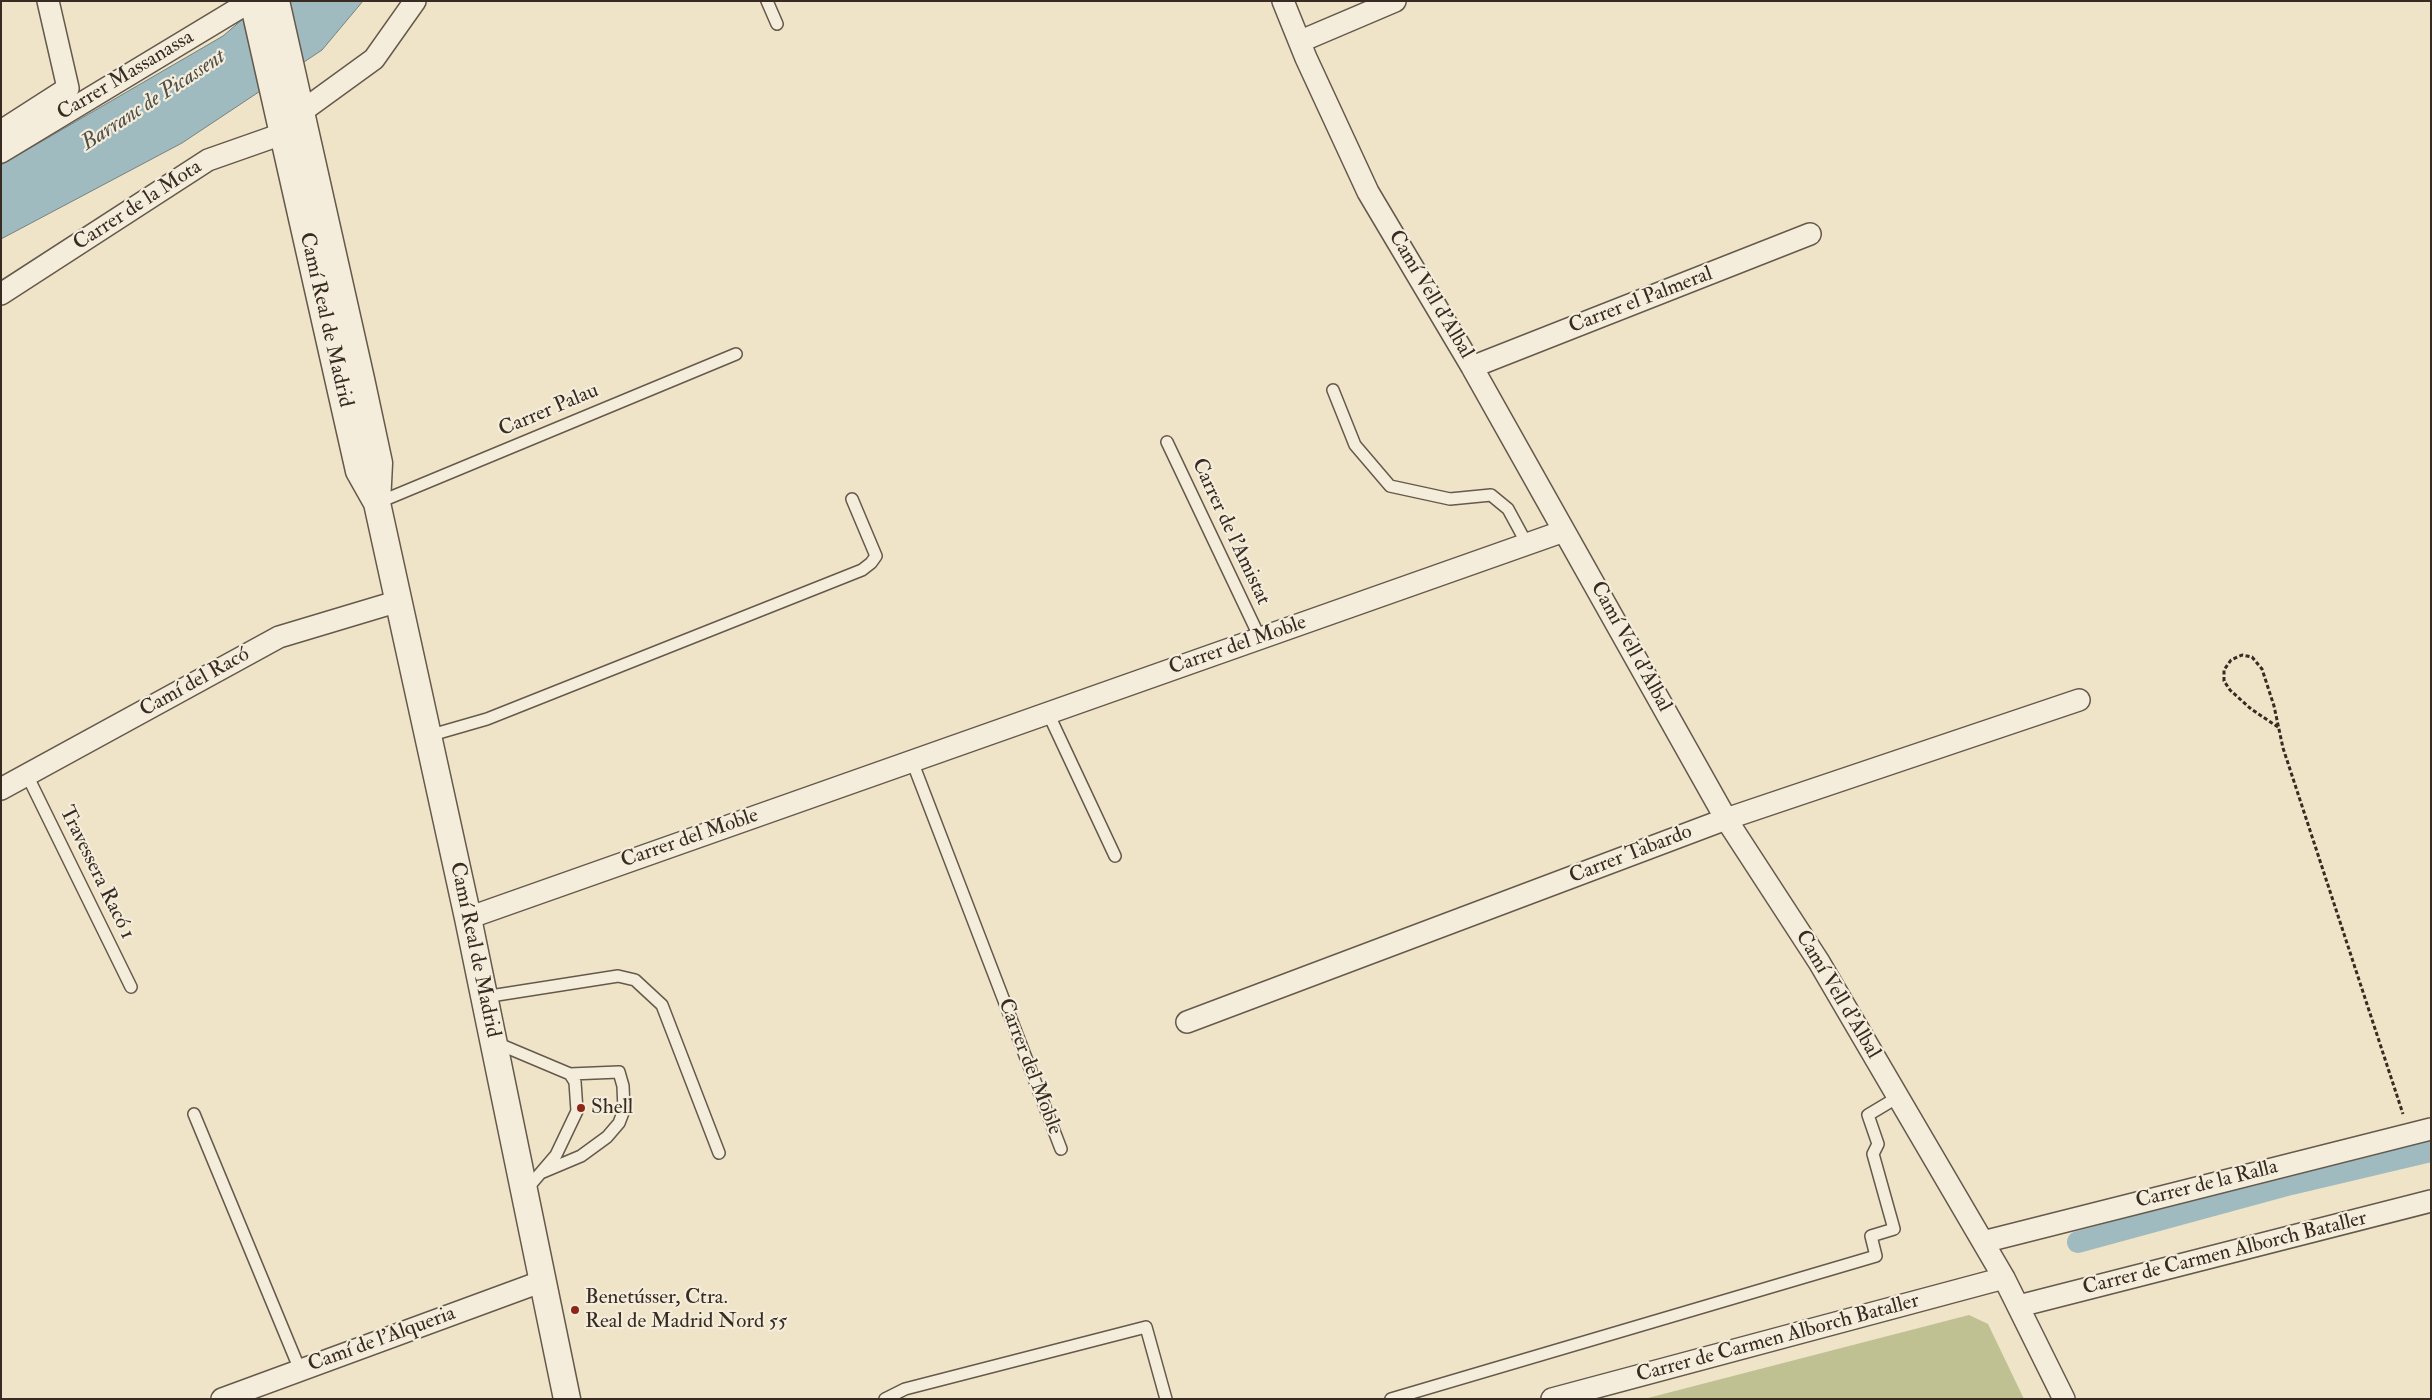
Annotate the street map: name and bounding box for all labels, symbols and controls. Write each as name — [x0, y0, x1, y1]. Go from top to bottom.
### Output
street label: Carrer Massanassa — [53, 25, 199, 127]
water label: Barranc de Picassent — [77, 45, 231, 157]
street label: Carrer de la Mota — [69, 155, 207, 257]
street label: Camí Vell d'Albal — [1382, 226, 1478, 364]
street label: Camí Real de Madrid — [293, 230, 357, 410]
street label: Carrer el Palmeral — [1566, 262, 1716, 340]
street label: Carrer Palau — [495, 379, 603, 443]
street label: Carrer de l'Amistat — [1185, 455, 1275, 609]
street label: Camí Vell d'Albal — [1584, 577, 1676, 717]
street label: Carrer del Moble — [1166, 611, 1310, 681]
street label: Camí del Racó — [136, 643, 254, 723]
street label: Travessera Racó 1 — [53, 802, 139, 944]
street label: Carrer del Moble — [618, 804, 762, 874]
street label: Carrer Tabardo — [1566, 820, 1696, 890]
street label: Camí Real de Madrid — [443, 860, 505, 1040]
street label: Camí Vell d'Albal — [1789, 926, 1885, 1064]
street label: Carrer del Moble — [991, 995, 1067, 1139]
place label: Shell — [591, 1095, 633, 1121]
marker: Shell — [575, 1102, 587, 1114]
street label: Carrer de la Ralla — [2133, 1155, 2281, 1215]
street label: Carrer de Carmen Alborch Bataller — [2080, 1206, 2370, 1302]
place label: Benetússer, Ctra. Real de Madrid Nord 55 — [585, 1285, 787, 1335]
street label: Carrer de Carmen Alborch Bataller — [1634, 1289, 1922, 1389]
street label: Camí de l'Alqueria — [305, 1302, 459, 1378]
marker: Benetússer, Ctra. Real de Madrid Nord 55 — [569, 1304, 581, 1316]

